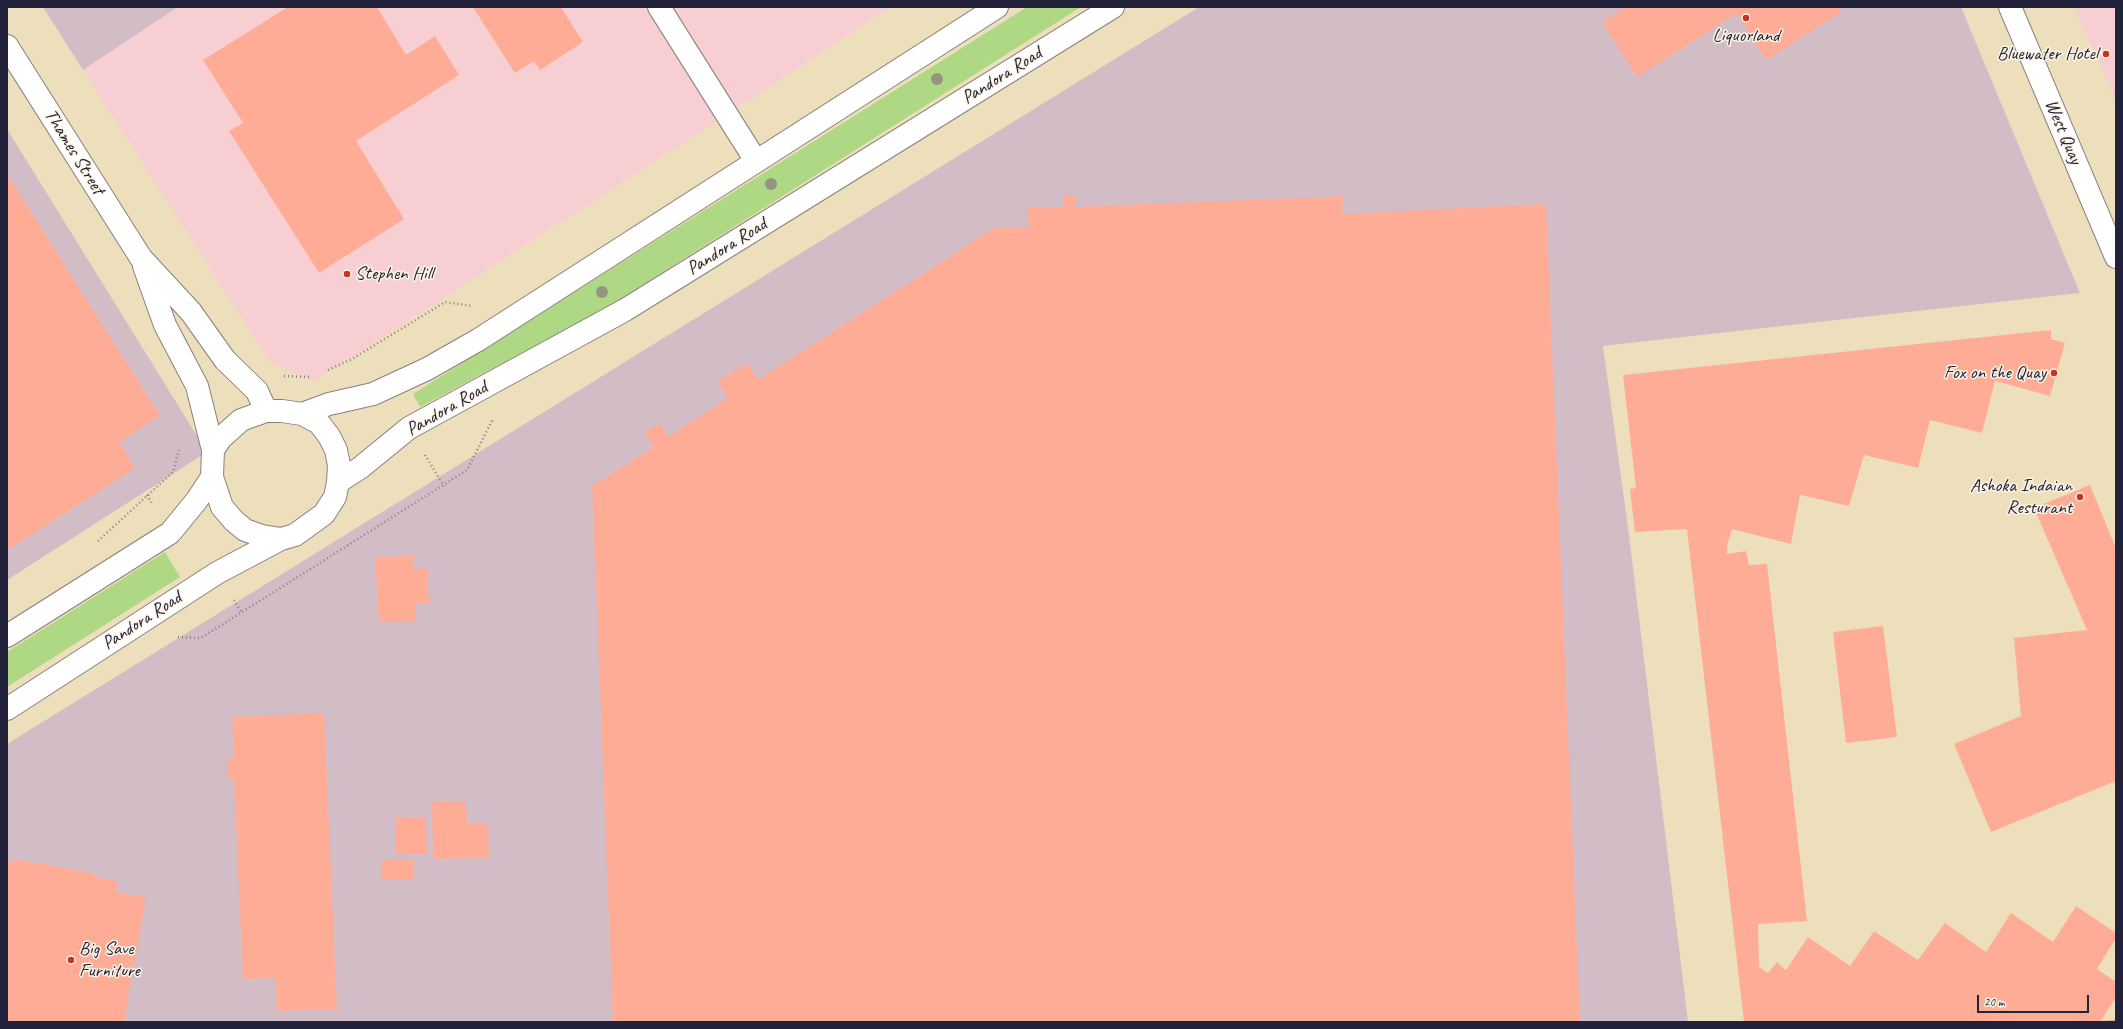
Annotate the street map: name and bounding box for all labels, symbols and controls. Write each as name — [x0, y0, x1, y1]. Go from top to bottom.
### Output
marker: Liquorland — [1741, 13, 1751, 23]
place label: Liquorland — [1712, 25, 1780, 47]
street label: Pandora Road — [958, 42, 1046, 110]
place label: Bluewater Hotel — [1997, 43, 2098, 65]
marker: Bluewater Hotel — [2101, 49, 2111, 59]
street label: West Quay — [2039, 96, 2087, 168]
street label: Thames Street — [39, 105, 109, 199]
street label: Pandora Road — [683, 213, 771, 281]
place label: Stephen Hill — [355, 263, 433, 285]
marker: Stephen Hill — [342, 269, 352, 279]
place label: Fox on the Quay — [1944, 362, 2046, 384]
marker: Fox on the Quay — [2049, 368, 2059, 378]
street label: Pandora Road — [402, 377, 492, 441]
place label: Ashoka Indaian Resturant — [1970, 475, 2072, 519]
marker: Ashoka Indaian Resturant — [2075, 492, 2085, 502]
street label: Pandora Road — [98, 587, 186, 655]
place label: Big Save Furniture — [79, 938, 140, 982]
marker: Big Save Furniture — [66, 955, 76, 965]
scale bar — [1979, 987, 2091, 1013]
text: 20 m — [1984, 994, 2004, 1010]

